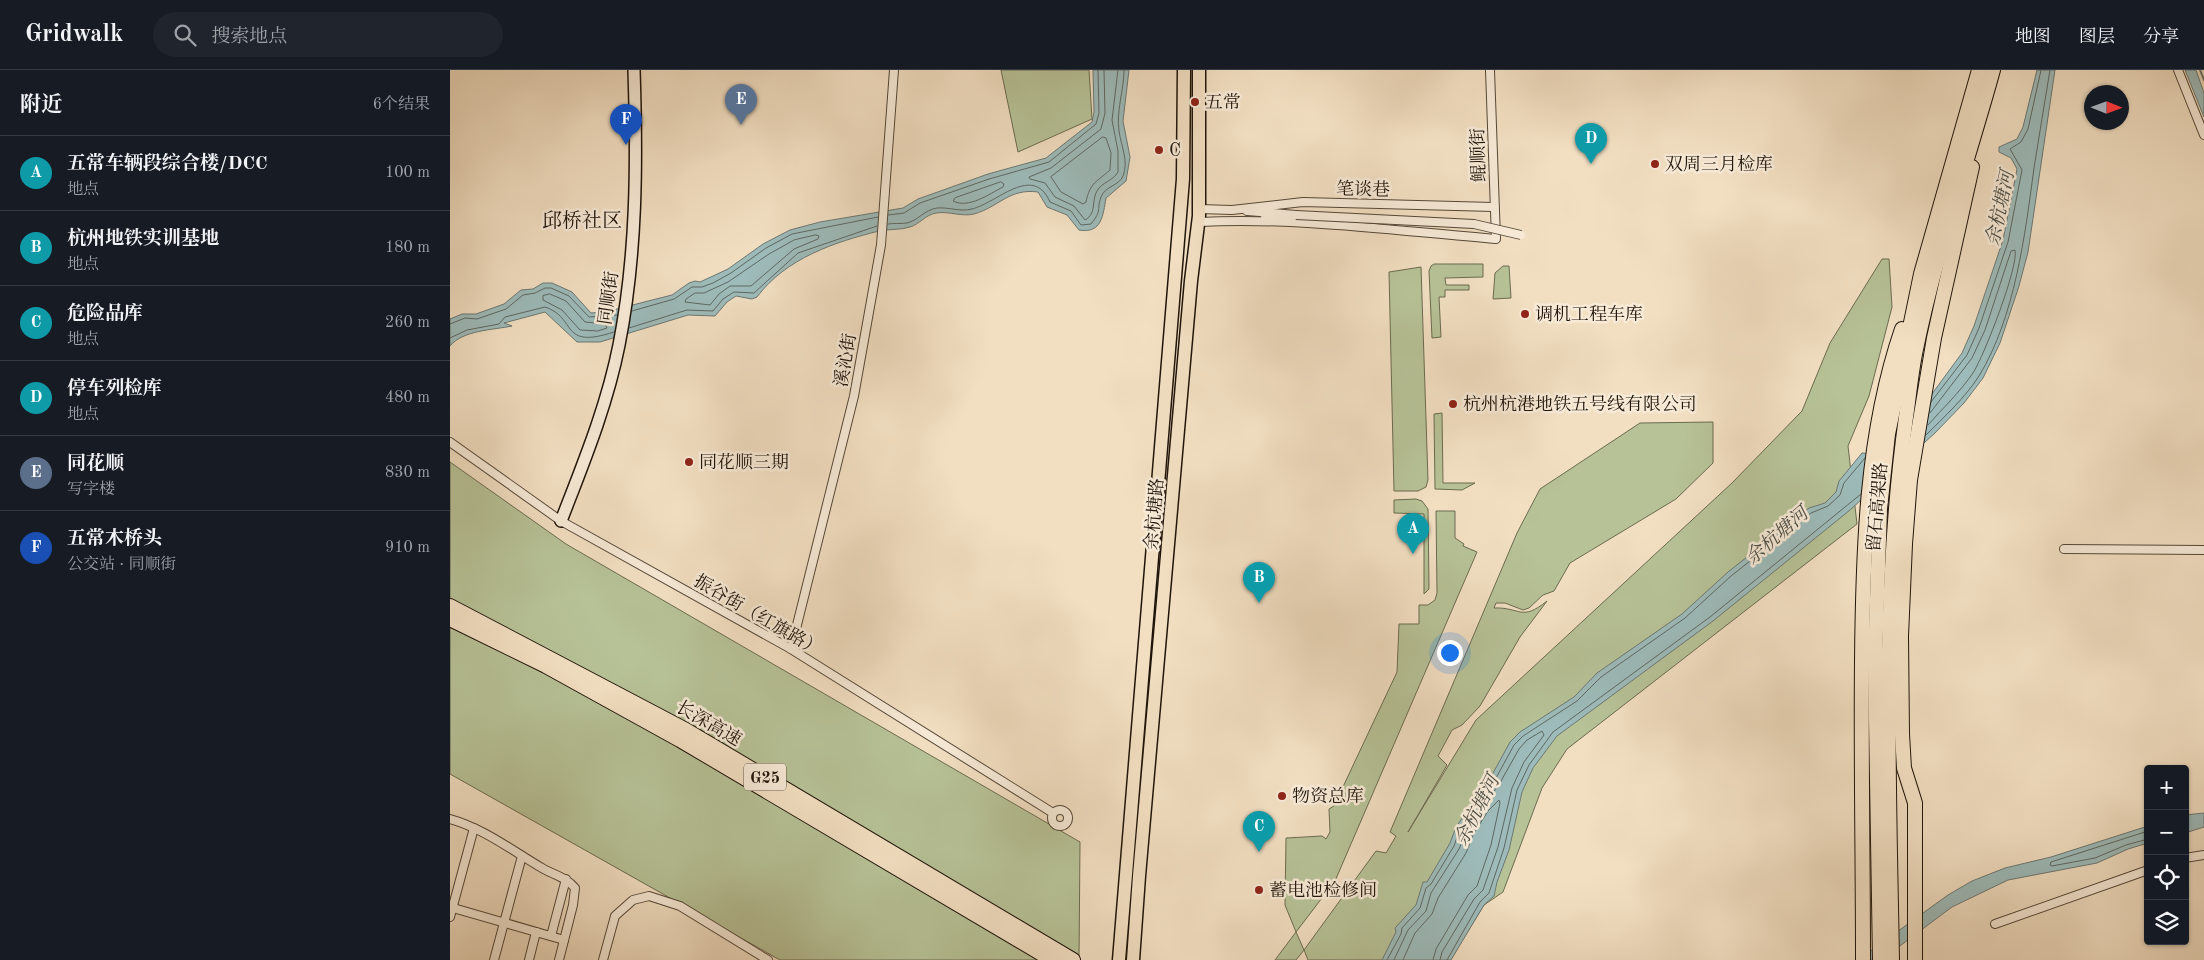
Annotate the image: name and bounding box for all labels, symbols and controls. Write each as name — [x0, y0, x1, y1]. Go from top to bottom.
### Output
search box — [153, 12, 503, 57]
icon: search — [171, 21, 199, 49]
text: Gridwalk — [25, 23, 123, 47]
text: 搜索地点 — [211, 28, 287, 47]
text: 地图 — [2015, 28, 2051, 46]
text: 图层 — [2079, 28, 2115, 46]
text: 分享 — [2143, 28, 2179, 46]
pin: E — [725, 84, 757, 125]
north arrow — [2084, 85, 2129, 130]
place label: 五常 — [1205, 92, 1241, 112]
text: 附近 — [20, 95, 62, 116]
marker: 五常 — [1189, 96, 1201, 108]
text: 6个结果 — [373, 97, 430, 113]
pin: F — [610, 104, 642, 145]
pin: D — [1575, 123, 1607, 164]
street label: 鲲顺街 — [1467, 128, 1489, 182]
place label: C — [1169, 142, 1181, 160]
marker: C — [1153, 144, 1165, 156]
place label: 双周三月检库 — [1665, 154, 1773, 174]
text: 五常车辆段综合楼/DCC — [67, 155, 268, 174]
marker: 双周三月检库 — [1649, 158, 1661, 170]
text: A — [30, 165, 42, 181]
text: 100 m — [385, 165, 430, 181]
water label: 余杭塘河 — [1981, 166, 2019, 248]
street label: 笔谈巷 — [1336, 179, 1390, 199]
text: 地点 — [67, 182, 99, 198]
district label: 邱桥社区 — [542, 210, 622, 232]
text: 杭州地铁实训基地 — [67, 230, 219, 249]
text: B — [30, 240, 42, 256]
text: 180 m — [385, 240, 430, 256]
text: 地点 — [67, 257, 99, 273]
street label: 同顺街 — [595, 270, 622, 326]
place label: 调机工程车库 — [1535, 304, 1643, 324]
text: 危险品库 — [67, 305, 143, 324]
marker: 调机工程车库 — [1519, 308, 1531, 320]
text: C — [31, 315, 41, 331]
text: 260 m — [385, 315, 430, 331]
text: 地点 — [67, 332, 99, 348]
street label: 溪沁街 — [830, 332, 860, 388]
text: 停车列检库 — [67, 380, 162, 399]
text: D — [30, 390, 42, 406]
text: 480 m — [385, 390, 430, 406]
place label: 杭州杭港地铁五号线有限公司 — [1463, 394, 1697, 414]
marker: 杭州杭港地铁五号线有限公司 — [1447, 398, 1459, 410]
text: 地点 — [67, 407, 99, 423]
place label: 同花顺三期 — [699, 452, 789, 472]
text: 同花顺 — [67, 455, 124, 474]
marker: 同花顺三期 — [683, 456, 695, 468]
street label: 留石高架路 — [1863, 461, 1891, 553]
text: E — [30, 465, 42, 481]
text: 830 m — [385, 465, 430, 481]
street label: 余杭塘路 — [1141, 477, 1167, 551]
text: 写字楼 — [67, 482, 115, 498]
water label: 余杭塘河 — [1741, 501, 1815, 569]
pin: A — [1397, 513, 1429, 554]
text: 五常木桥头 — [67, 530, 162, 549]
text: F — [31, 540, 41, 556]
text: 910 m — [385, 540, 430, 556]
text: 公交站 · 同顺街 — [67, 557, 176, 573]
pin: B — [1243, 562, 1275, 603]
street label: 振谷街（红旗路） — [691, 570, 825, 660]
your location — [1437, 640, 1463, 666]
street label: 长深高速 — [673, 696, 745, 750]
road number: G25 — [744, 764, 786, 790]
map controls — [2144, 765, 2189, 945]
button: + — [2144, 765, 2189, 810]
water label: 余杭塘河 — [1450, 769, 1505, 849]
place label: 物资总库 — [1292, 786, 1364, 806]
marker: 物资总库 — [1276, 790, 1288, 802]
button: − — [2144, 810, 2189, 855]
pin: C — [1243, 811, 1275, 852]
button: locate — [2144, 855, 2189, 900]
place label: 蓄电池检修间 — [1269, 880, 1377, 900]
marker: 蓄电池检修间 — [1253, 884, 1265, 896]
button: layers — [2144, 900, 2189, 945]

